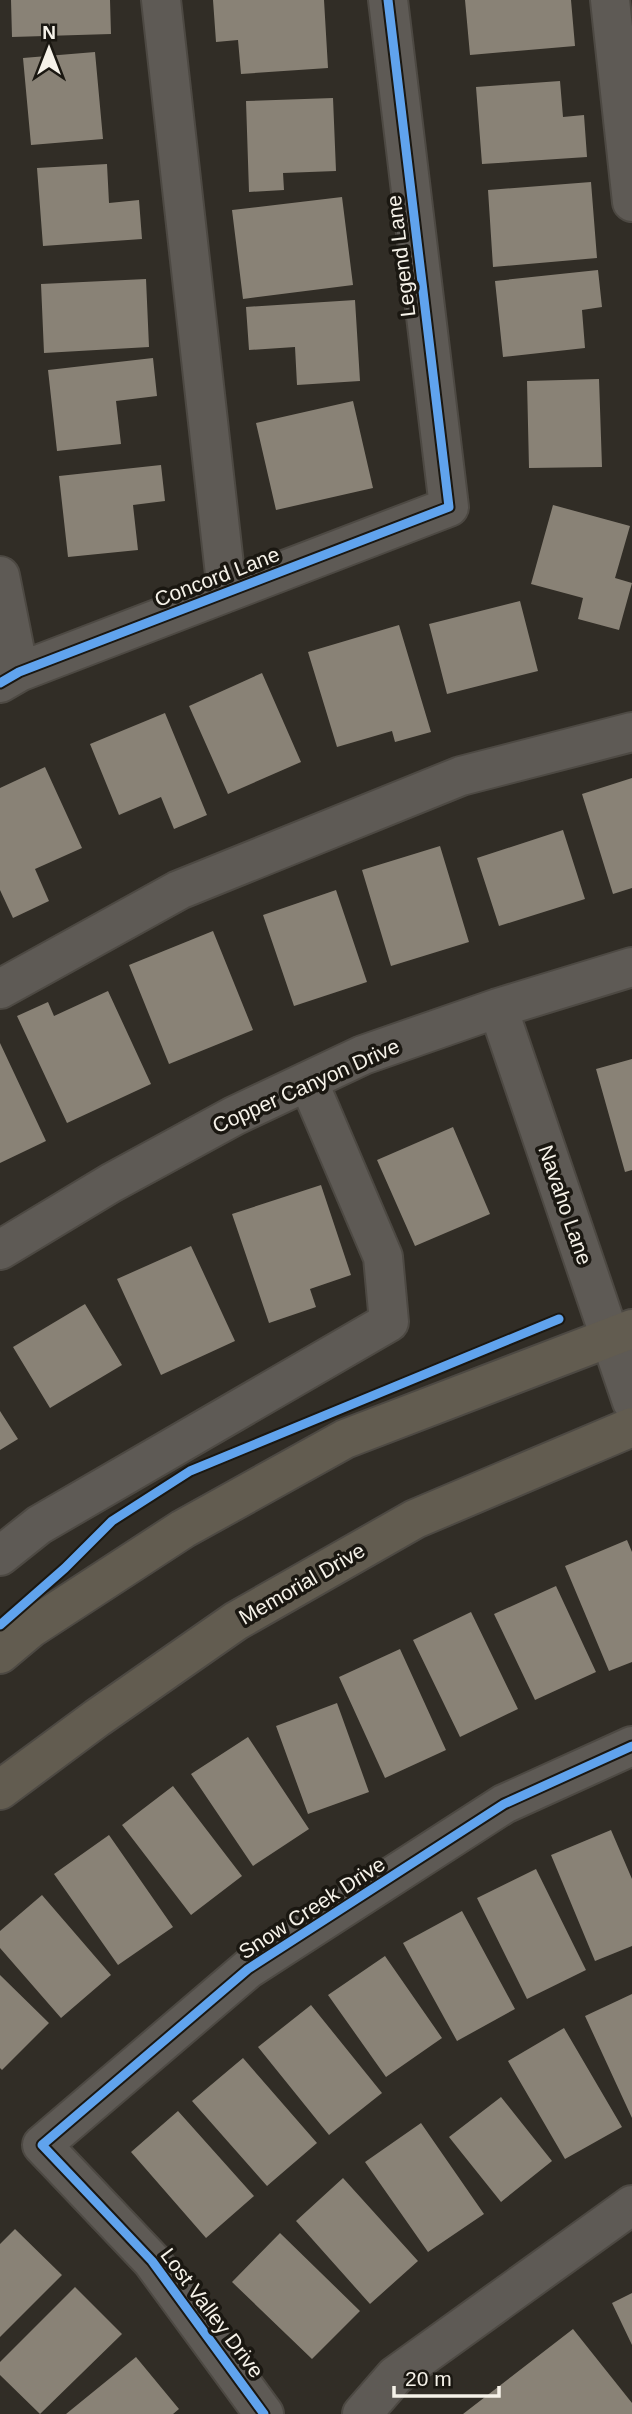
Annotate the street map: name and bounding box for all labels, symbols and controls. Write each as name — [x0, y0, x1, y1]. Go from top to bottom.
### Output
north arrow — [14, 14, 84, 84]
text: N — [42, 22, 56, 43]
street label: Legend Lane — [382, 194, 419, 318]
street label: Concord Lane — [151, 542, 283, 611]
street label: Copper Canyon Drive — [209, 1034, 403, 1137]
street label: Navaho Lane — [534, 1142, 597, 1268]
street label: Memorial Drive — [235, 1538, 369, 1629]
street label: Snow Creek Drive — [234, 1852, 389, 1963]
street label: Lost Valley Drive — [156, 2243, 269, 2382]
scale bar — [394, 2354, 499, 2398]
text: 20 m — [405, 2367, 452, 2390]

